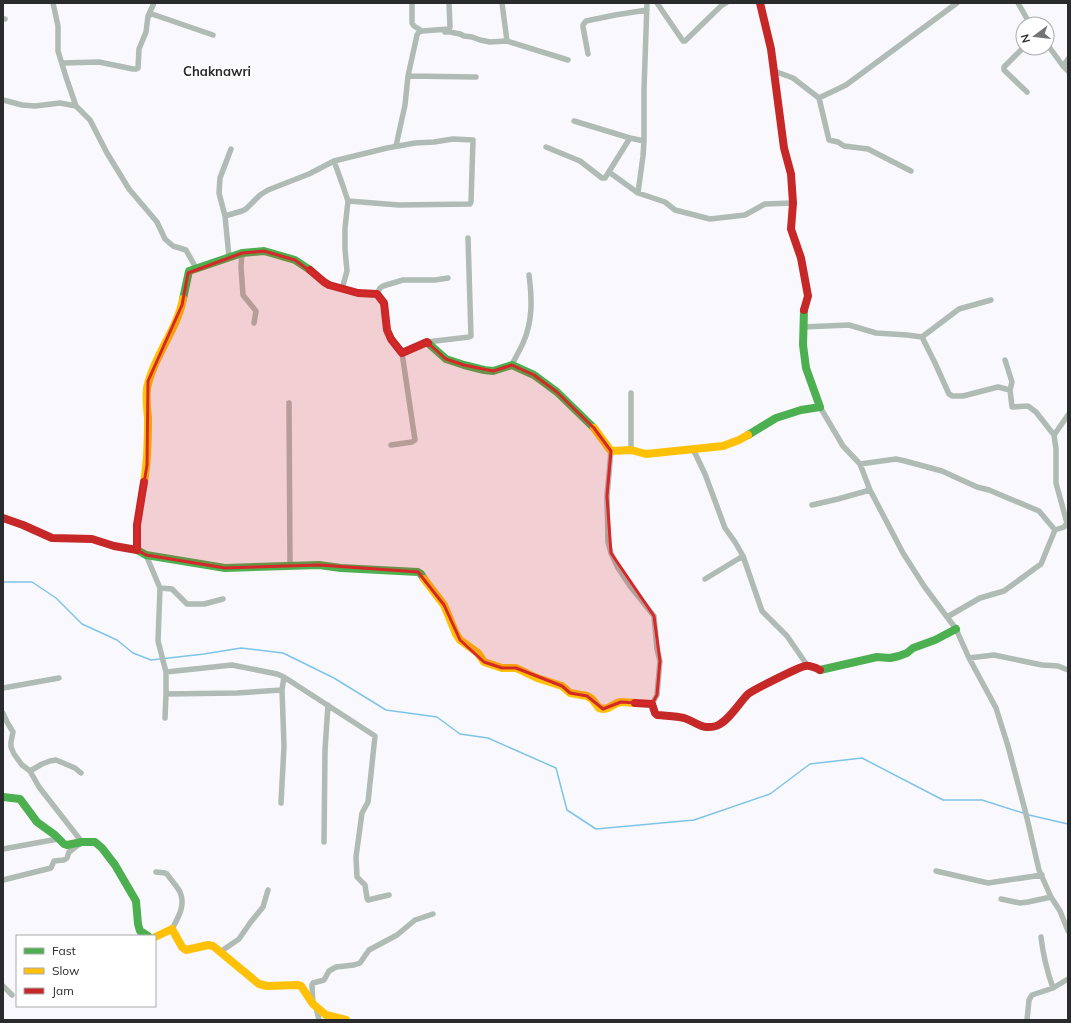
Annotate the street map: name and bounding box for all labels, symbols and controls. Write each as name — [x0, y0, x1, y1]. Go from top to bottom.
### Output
north arrow — [1015, 16, 1055, 56]
text: N — [1018, 33, 1033, 44]
district label: Chaknawri — [183, 63, 251, 79]
legend — [16, 935, 156, 1007]
text: Fast — [52, 943, 76, 958]
text: Slow — [52, 963, 80, 978]
text: Jam — [52, 983, 74, 998]

